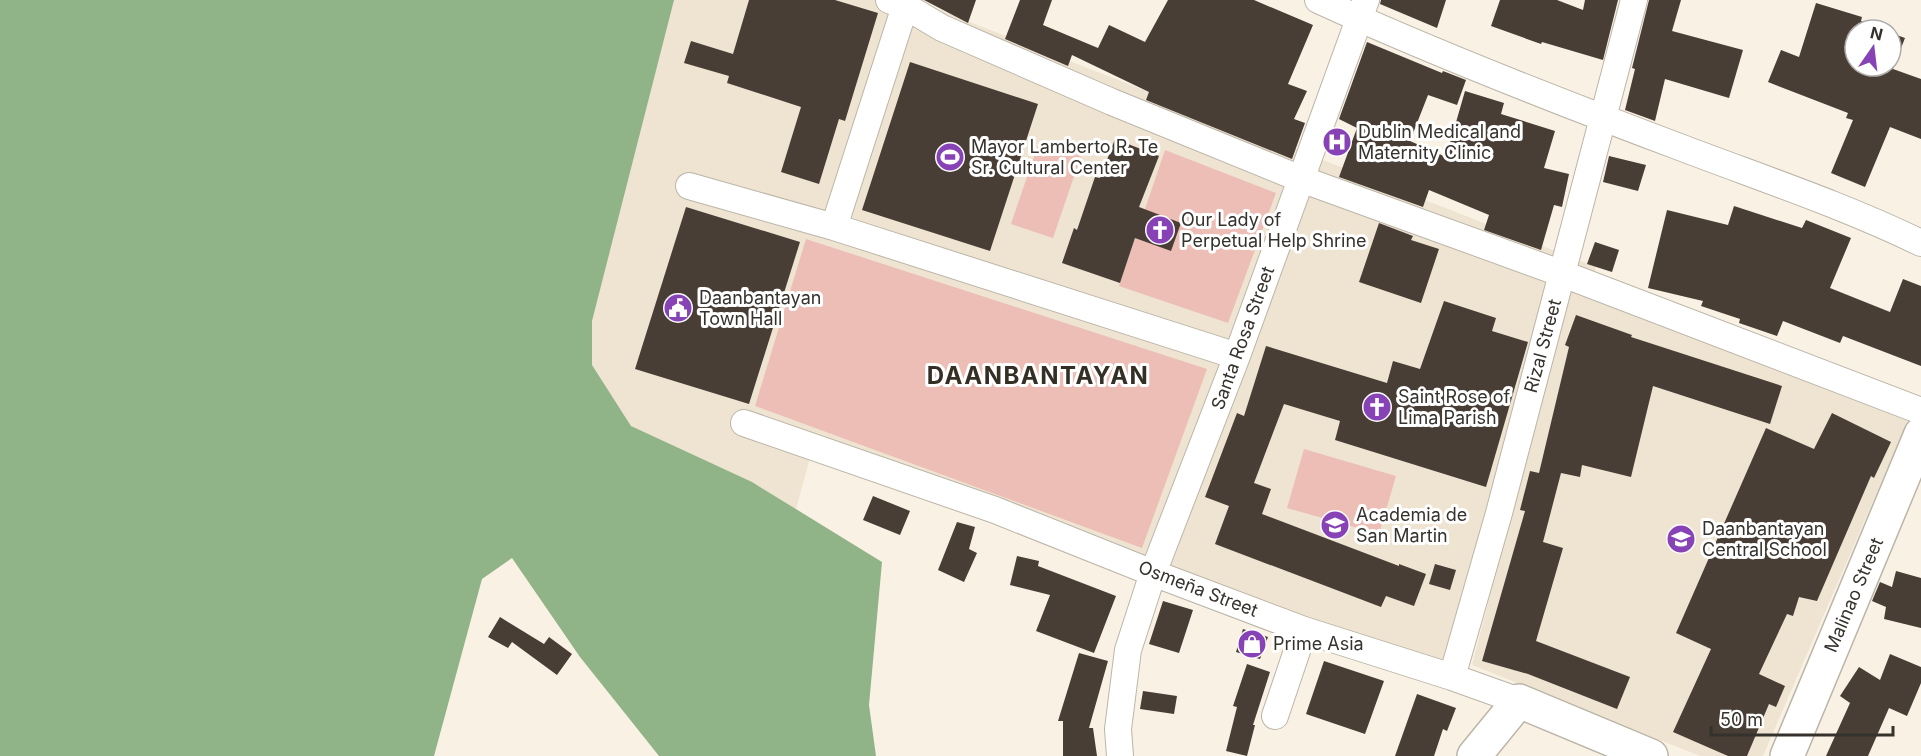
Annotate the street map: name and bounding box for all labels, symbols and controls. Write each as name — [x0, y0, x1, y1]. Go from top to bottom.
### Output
north arrow — [1843, 18, 1903, 78]
text: N — [1868, 22, 1885, 45]
place label: Dublin Medical and Maternity Clinic — [1358, 121, 1521, 163]
hospital icon: Dublin Medical and Maternity Clinic — [1321, 126, 1353, 158]
place label: Mayor Lamberto R. Te Sr. Cultural Center — [971, 136, 1158, 178]
sports icon: Mayor Lamberto R. Te Sr. Cultural Center — [934, 141, 966, 173]
place label: Our Lady of Perpetual Help Shrine — [1181, 209, 1367, 251]
church icon: Our Lady of Perpetual Help Shrine — [1144, 214, 1176, 246]
street label: Santa Rosa Street — [1207, 263, 1278, 412]
place label: Daanbantayan Town Hall — [699, 287, 821, 329]
public building icon: Daanbantayan Town Hall — [662, 292, 694, 324]
street label: Rizal Street — [1520, 297, 1565, 395]
district label: DAANBANTAYAN — [927, 361, 1149, 390]
place label: Saint Rose of Lima Parish — [1398, 386, 1511, 428]
church icon: Saint Rose of Lima Parish — [1361, 391, 1393, 423]
place label: Academia de San Martin — [1356, 504, 1467, 546]
school or university icon: Academia de San Martin — [1319, 509, 1351, 541]
place label: Daanbantayan Central School — [1702, 518, 1827, 560]
school or university icon: Daanbantayan Central School — [1665, 523, 1697, 555]
street label: Malinao Street — [1820, 534, 1887, 655]
street label: Osmeña Street — [1136, 556, 1261, 621]
shop icon: Prime Asia — [1236, 628, 1268, 660]
place label: Prime Asia — [1273, 633, 1364, 654]
scale bar — [1711, 699, 1892, 737]
text: 50 m — [1720, 709, 1763, 730]

